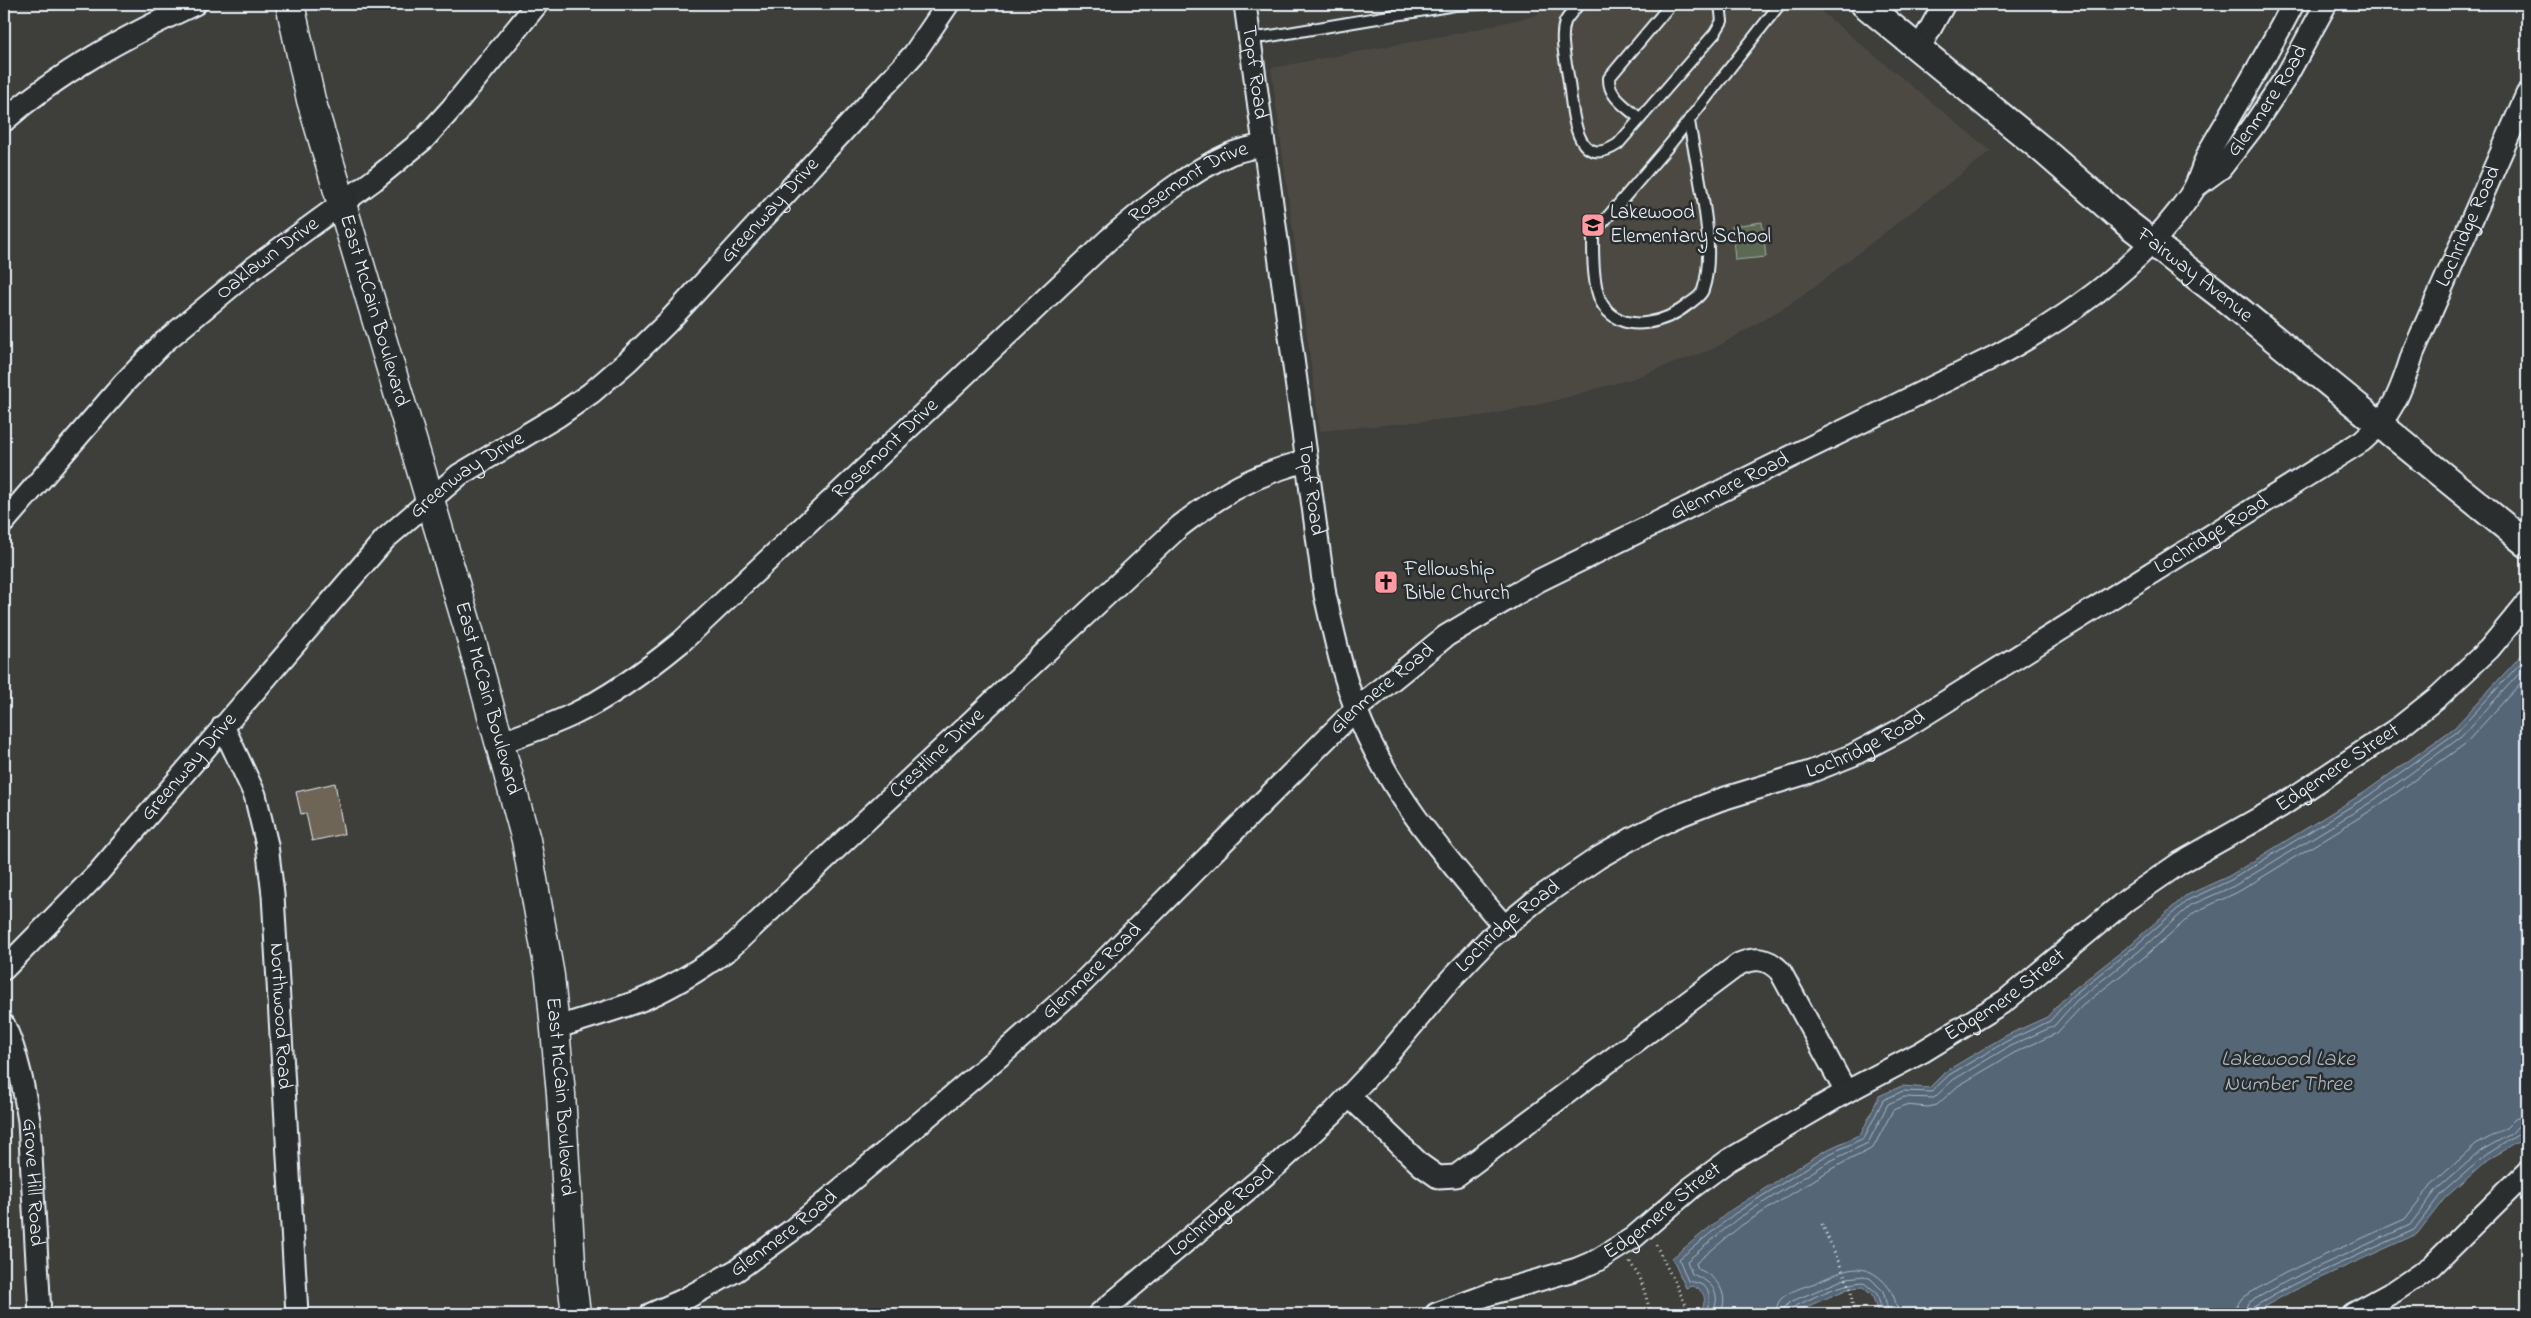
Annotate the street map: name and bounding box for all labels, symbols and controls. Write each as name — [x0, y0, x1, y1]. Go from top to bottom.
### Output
street label: Topf Road — [1233, 24, 1275, 121]
street label: Glenmere Road — [2220, 39, 2316, 164]
street label: Rosemont Drive — [1123, 134, 1252, 231]
street label: Greenway Drive — [714, 150, 827, 270]
street label: Lochridge Road — [2429, 161, 2509, 292]
place label: Lakewood Elementary School — [1610, 198, 1771, 254]
street label: Oaklawn Drive — [210, 209, 326, 308]
street label: East McCain Boulevard — [331, 211, 416, 411]
school or university icon: Lakewood Elementary School — [1580, 212, 1606, 238]
street label: Fairway Avenue — [2129, 220, 2260, 331]
street label: Rosemont Drive — [826, 391, 946, 507]
street label: Greenway Drive — [403, 424, 531, 526]
street label: Topf Road — [1289, 440, 1332, 537]
street label: Glenmere Road — [1665, 445, 1795, 529]
street label: Lochridge Road — [2149, 488, 2275, 582]
place label: Fellowship Bible Church — [1403, 555, 1510, 609]
church icon: Fellowship Bible Church — [1373, 569, 1399, 595]
street label: East McCain Boulevard — [446, 598, 528, 798]
street label: Glenmere Road — [1323, 636, 1441, 742]
street label: Crestline Drive — [883, 701, 992, 806]
street label: Lochridge Road — [1802, 703, 1932, 787]
street label: Greenway Drive — [134, 706, 245, 828]
street label: Edgemere Street — [2270, 716, 2406, 820]
street label: Lochridge Road — [1449, 873, 1567, 980]
street label: Glenmere Road — [1035, 916, 1149, 1027]
street label: Northwood Road — [261, 942, 299, 1090]
street label: Edgemere Street — [1939, 942, 2072, 1050]
street label: East McCain Boulevard — [537, 996, 582, 1197]
water label: Lakewood Lake Number Three — [2221, 1044, 2356, 1101]
street label: Grove Hill Road — [14, 1118, 51, 1247]
street label: Edgemere Street — [1598, 1155, 1728, 1268]
street label: Lochridge Road — [1162, 1158, 1281, 1265]
street label: Glenmere Road — [724, 1183, 845, 1285]

